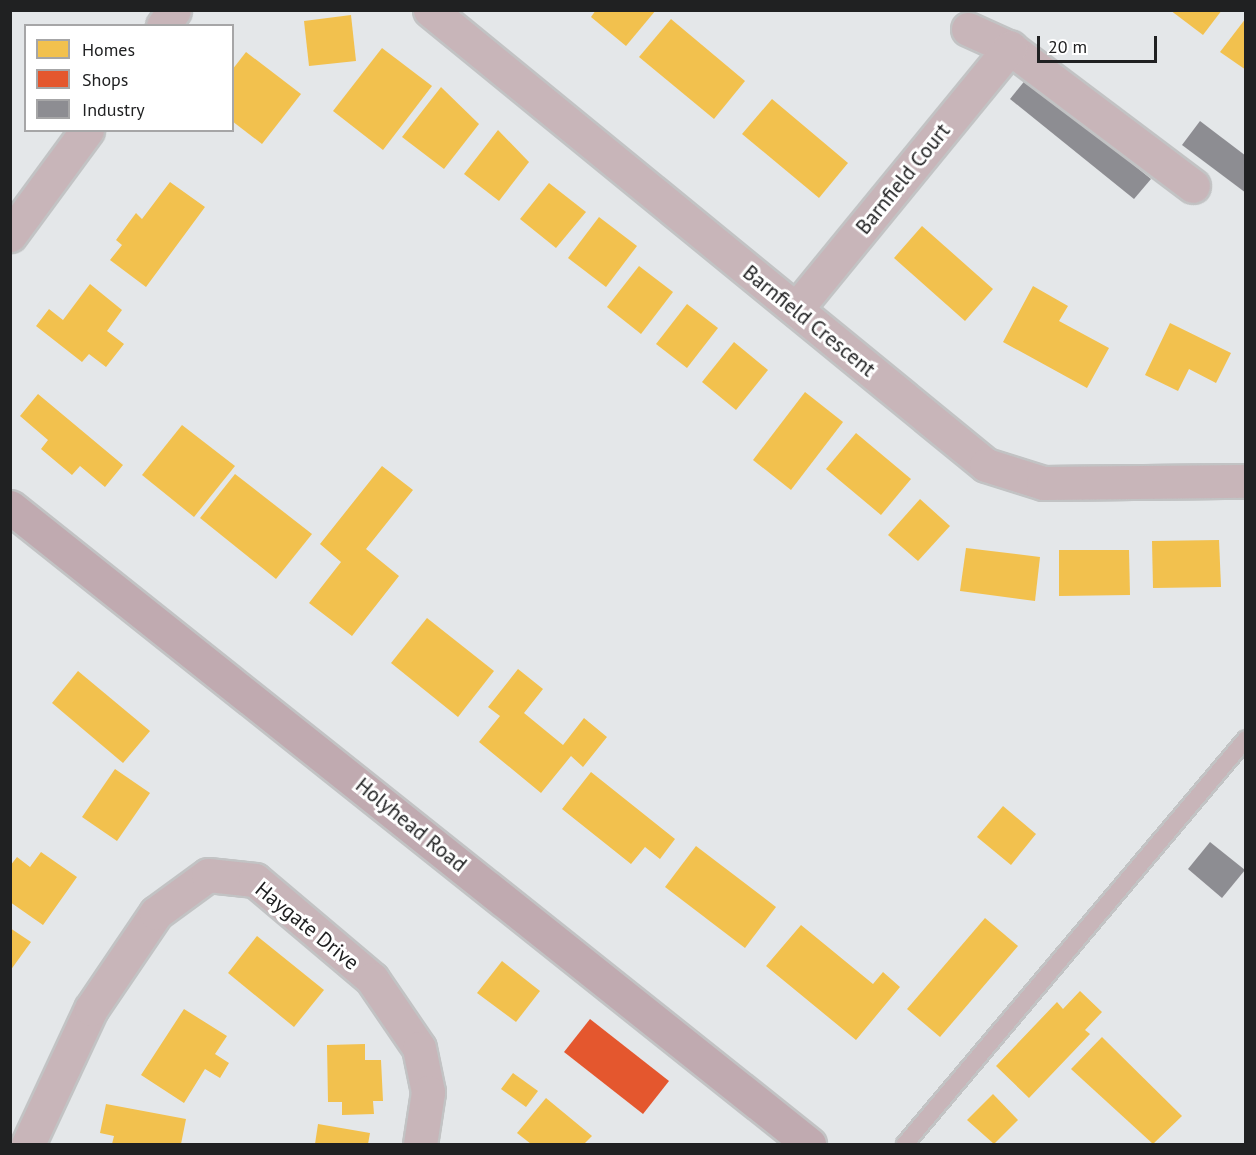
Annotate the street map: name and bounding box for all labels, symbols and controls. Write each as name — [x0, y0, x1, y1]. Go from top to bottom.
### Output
legend — [24, 24, 234, 132]
scale bar — [1040, 24, 1160, 62]
text: 20 m — [1048, 35, 1087, 58]
text: Homes — [82, 38, 135, 61]
text: Shops — [82, 68, 128, 91]
text: Industry — [82, 98, 145, 121]
street label: Barnfield Court — [851, 119, 955, 239]
street label: Barnfield Crescent — [738, 260, 880, 382]
street label: Holyhead Road — [351, 773, 471, 877]
street label: Haygate Drive — [250, 877, 364, 975]

